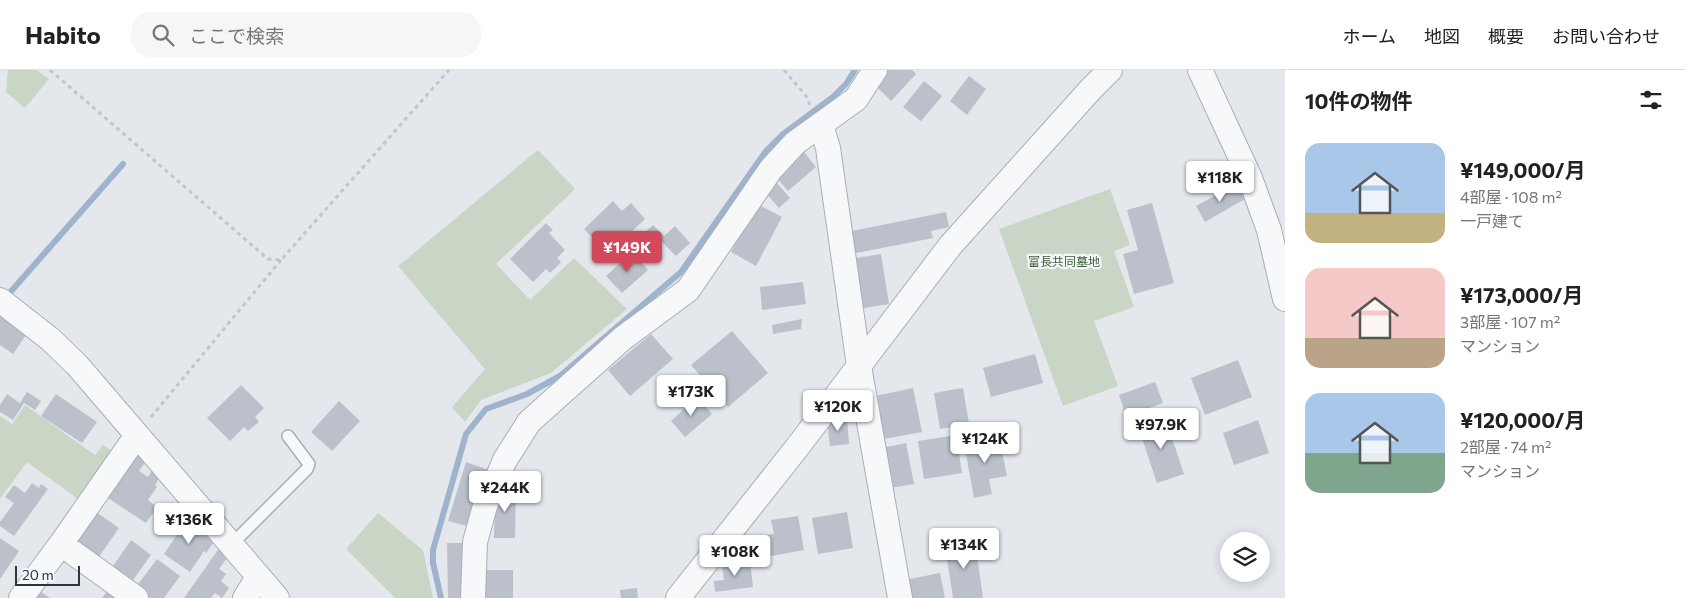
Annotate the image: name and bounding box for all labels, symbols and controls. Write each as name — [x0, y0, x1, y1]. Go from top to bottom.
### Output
search box — [131, 12, 481, 57]
text: Habito — [25, 20, 101, 49]
icon: search — [149, 21, 177, 49]
text: ここで検索 — [189, 24, 284, 47]
text: ホーム — [1343, 25, 1396, 47]
text: 地図 — [1424, 25, 1460, 47]
text: 概要 — [1488, 25, 1524, 47]
text: お問い合わせ — [1552, 25, 1660, 47]
icon: filters — [1637, 86, 1665, 114]
text: 10件の物件 — [1305, 88, 1412, 113]
text: ¥149,000/月 — [1460, 157, 1585, 182]
pin: ¥118K — [1185, 160, 1255, 203]
icon: home — [1345, 163, 1405, 223]
text: ¥118K — [1197, 167, 1243, 186]
text: 4部屋 · 108 m² — [1460, 187, 1562, 206]
text: 一戸建て — [1460, 211, 1524, 230]
pin: ¥149K — [592, 230, 662, 273]
text: ¥149K — [603, 237, 651, 256]
park label: 富長共同墓地 — [1028, 254, 1100, 268]
text: ¥173,000/月 — [1460, 282, 1583, 307]
icon: home — [1345, 288, 1405, 348]
text: 3部屋 · 107 m² — [1460, 312, 1560, 331]
text: マンション — [1460, 336, 1540, 355]
pin: ¥173K — [656, 374, 726, 417]
text: ¥173K — [668, 381, 714, 400]
pin: ¥120K — [803, 390, 873, 432]
text: ¥120K — [814, 396, 862, 415]
text: ¥120,000/月 — [1460, 407, 1585, 432]
pin: ¥97.9K — [1120, 408, 1202, 450]
icon: home — [1345, 413, 1405, 473]
text: ¥97.9K — [1135, 414, 1187, 433]
pin: ¥124K — [950, 422, 1020, 464]
text: ¥124K — [961, 428, 1009, 447]
text: 2部屋 · 74 m² — [1460, 437, 1551, 456]
text: マンション — [1460, 461, 1540, 480]
pin: ¥244K — [470, 470, 540, 513]
text: ¥244K — [480, 477, 530, 496]
pin: ¥136K — [154, 502, 224, 545]
text: ¥136K — [165, 509, 213, 528]
pin: ¥134K — [929, 528, 999, 570]
map controls — [1220, 532, 1270, 582]
button: layers — [1220, 532, 1270, 582]
pin: ¥108K — [700, 534, 770, 577]
text: ¥134K — [940, 534, 988, 553]
text: ¥108K — [710, 541, 760, 560]
scale bar — [15, 563, 80, 586]
text: 20 m — [22, 566, 54, 583]

